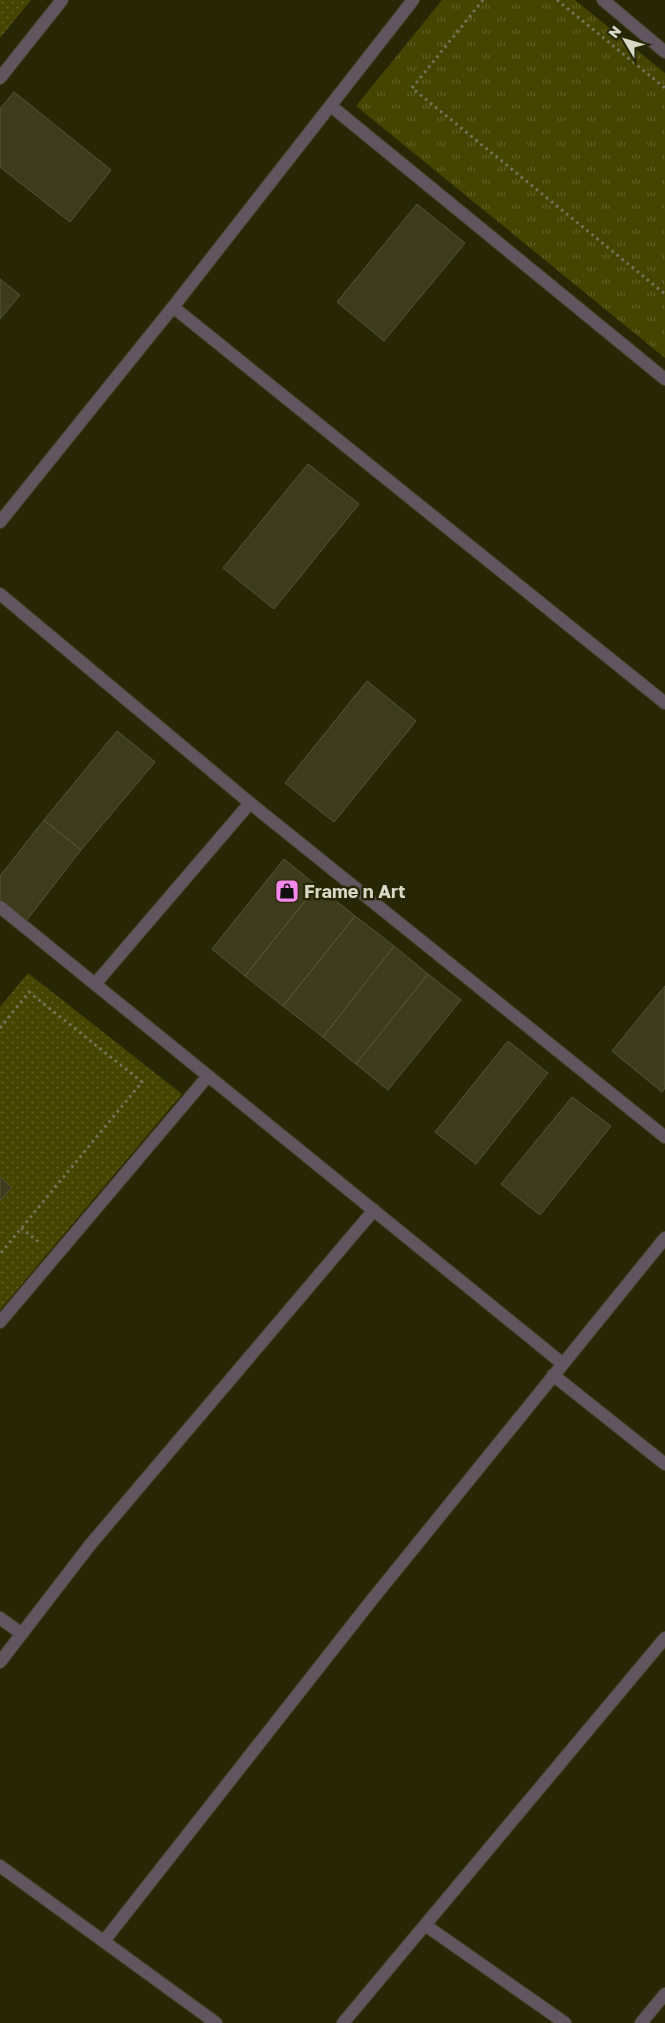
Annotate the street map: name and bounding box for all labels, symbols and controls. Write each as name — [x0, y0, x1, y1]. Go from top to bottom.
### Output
north arrow — [600, 15, 650, 65]
text: N — [604, 22, 624, 41]
shop icon: Frame n Art — [274, 878, 300, 904]
place label: Frame n Art — [304, 880, 406, 902]

